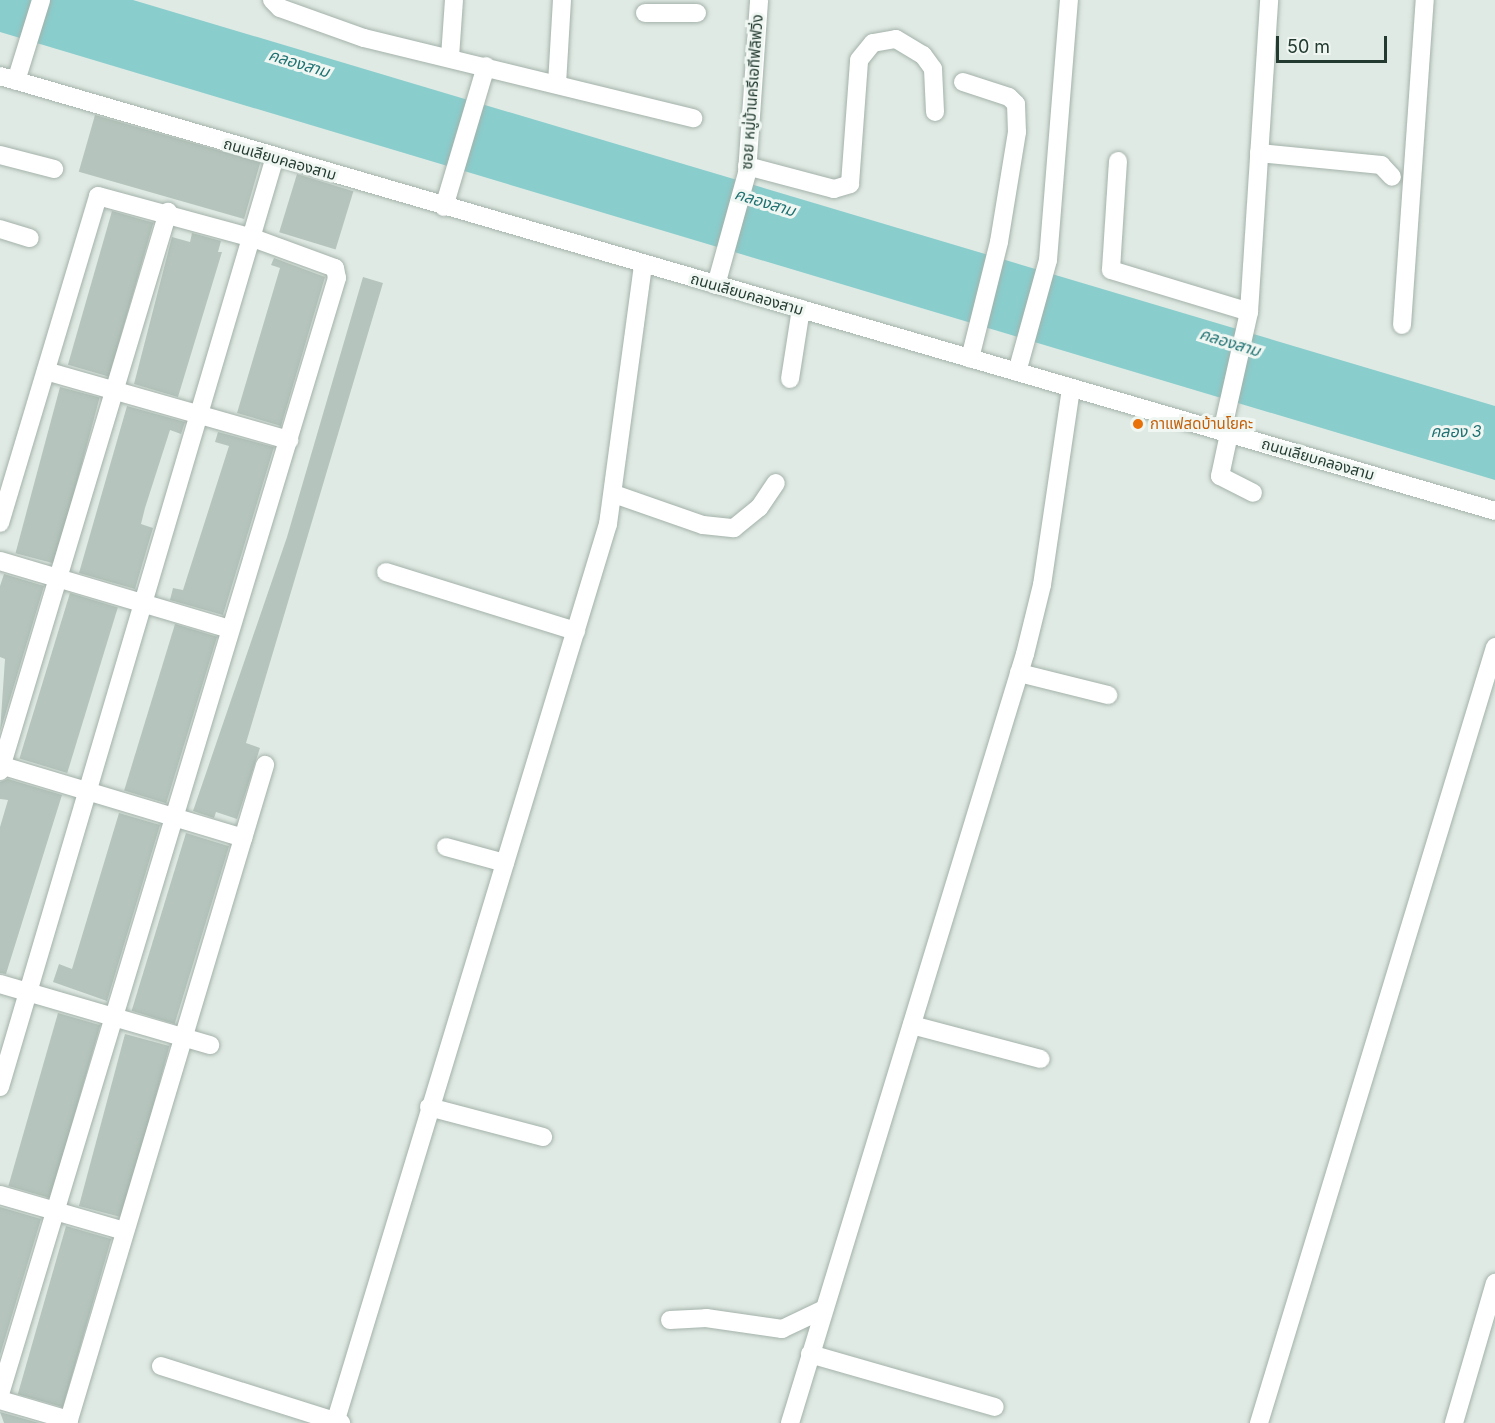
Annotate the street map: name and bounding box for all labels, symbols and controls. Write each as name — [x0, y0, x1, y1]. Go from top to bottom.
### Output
street label: ซอย หมู่บ้านครีเอทีฟลิฟวิ่ง — [738, 14, 766, 170]
scale bar — [1279, 24, 1390, 62]
text: 50 m — [1287, 36, 1330, 57]
water label: คลองสาม — [266, 45, 332, 81]
street label: ถนนเลียบคลองสาม — [222, 134, 338, 184]
water label: คลองสาม — [732, 184, 798, 220]
street label: ถนนเลียบคลองสาม — [689, 269, 805, 319]
water label: คลองสาม — [1197, 324, 1263, 360]
place label: กาแฟสดบ้านโยคะ — [1150, 415, 1253, 433]
marker: กาแฟสดบ้านโยคะ — [1131, 417, 1145, 431]
water label: คลอง 3 — [1430, 421, 1482, 441]
street label: ถนนเลียบคลองสาม — [1260, 434, 1376, 484]

